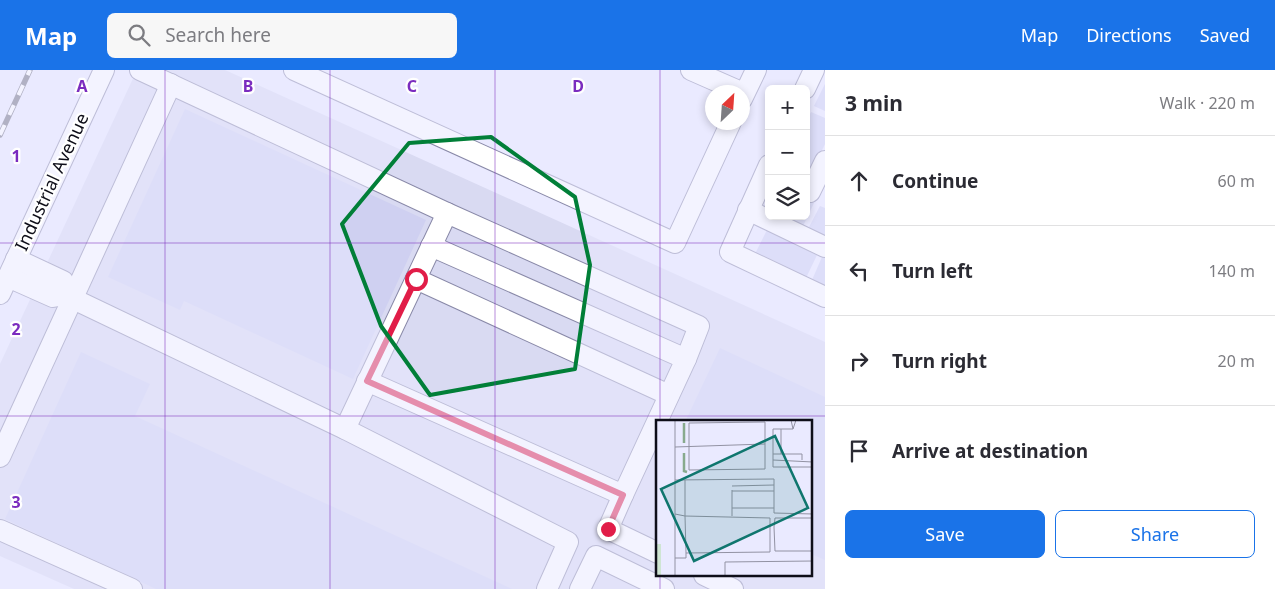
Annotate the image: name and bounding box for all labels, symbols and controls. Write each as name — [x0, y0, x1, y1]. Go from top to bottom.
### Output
search box — [107, 13, 457, 58]
text: Map — [25, 19, 77, 52]
icon: search — [125, 21, 153, 49]
text: Search here — [165, 22, 271, 48]
text: Map — [1021, 23, 1058, 47]
text: Directions — [1086, 23, 1172, 47]
text: Saved — [1200, 23, 1250, 47]
text: A — [76, 75, 88, 97]
text: B — [243, 75, 253, 97]
text: C — [407, 75, 417, 97]
text: D — [572, 75, 584, 97]
north arrow — [705, 85, 750, 130]
map controls — [765, 85, 810, 220]
button: + — [765, 85, 810, 130]
text: 3 min — [845, 89, 903, 117]
text: Walk · 220 m — [1160, 92, 1255, 114]
street label: Industrial Avenue — [9, 109, 94, 254]
button: − — [765, 130, 810, 175]
text: 1 — [11, 145, 21, 167]
icon: ahead — [845, 167, 873, 195]
text: Continue — [892, 168, 978, 194]
text: 60 m — [1218, 170, 1255, 192]
button: layers — [765, 175, 810, 220]
icon: left — [845, 257, 873, 285]
text: Turn left — [892, 258, 973, 284]
text: 140 m — [1208, 260, 1255, 282]
route start — [405, 268, 428, 291]
text: 2 — [11, 318, 21, 340]
icon: right — [845, 347, 873, 375]
text: Turn right — [892, 348, 987, 374]
text: 20 m — [1218, 350, 1255, 372]
inset map — [656, 420, 812, 576]
icon: arrive — [845, 437, 873, 465]
text: Arrive at destination — [892, 438, 1088, 464]
text: 3 — [11, 491, 21, 513]
button: Save — [845, 510, 1045, 558]
button: Share — [1055, 510, 1255, 558]
route end — [597, 518, 620, 541]

